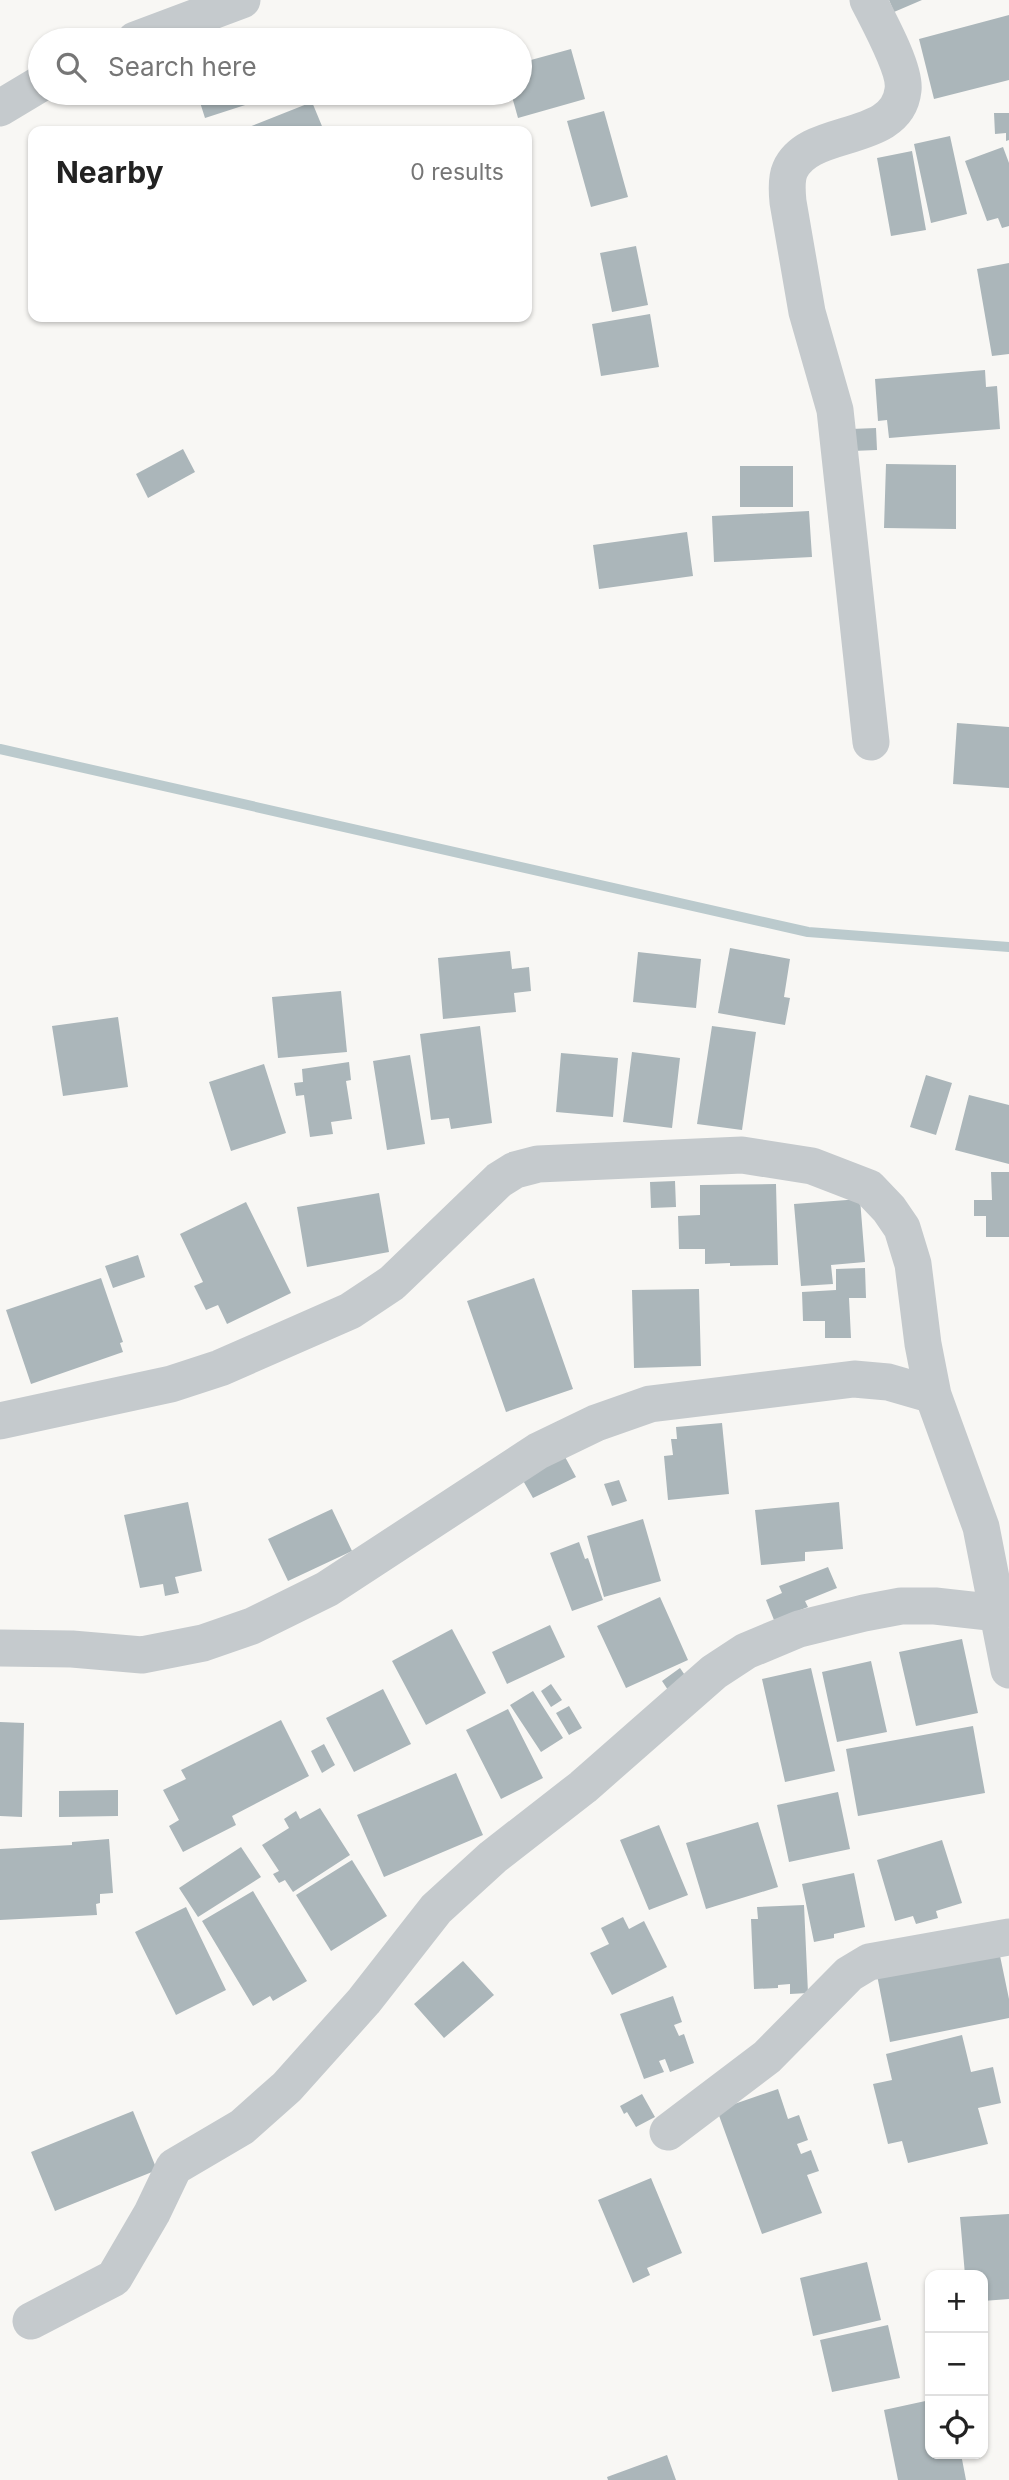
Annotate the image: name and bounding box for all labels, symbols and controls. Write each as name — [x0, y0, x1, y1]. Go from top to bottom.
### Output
search box — [28, 28, 532, 105]
icon: search — [52, 48, 90, 86]
text: Search here — [108, 51, 257, 82]
text: Nearby — [56, 154, 164, 190]
text: 0 results — [410, 158, 504, 186]
map controls — [925, 2270, 988, 2459]
button: + — [925, 2270, 988, 2333]
button: − — [925, 2333, 988, 2396]
button: locate — [925, 2396, 988, 2459]

